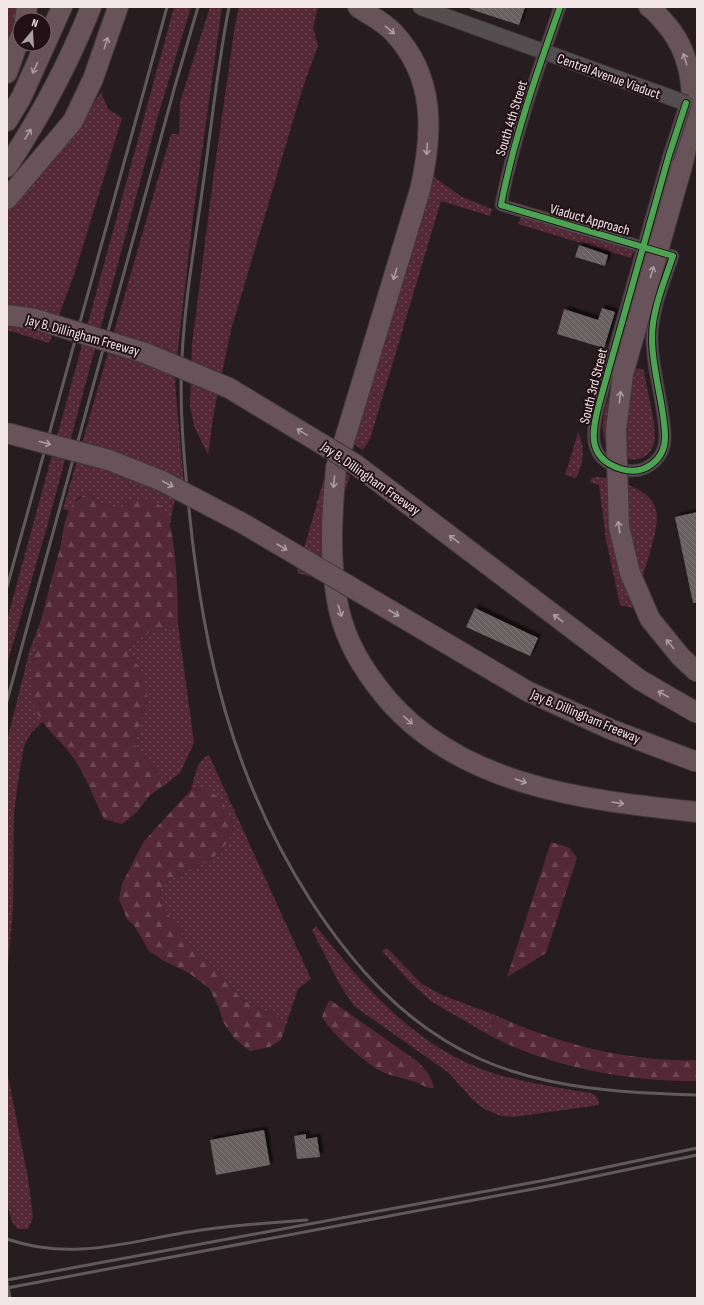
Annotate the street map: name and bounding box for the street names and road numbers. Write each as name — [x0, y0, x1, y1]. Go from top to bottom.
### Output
street label: Central Avenue Viaduct — [555, 50, 663, 103]
street label: South 4th Street — [492, 78, 531, 158]
street label: Viaduct Approach — [548, 200, 632, 239]
street label: Jay B. Dillingham Freeway — [23, 311, 142, 360]
street label: South 3rd Street — [576, 347, 611, 426]
street label: Jay B. Dillingham Freeway — [317, 437, 424, 519]
street label: Jay B. Dillingham Freeway — [528, 685, 644, 747]

